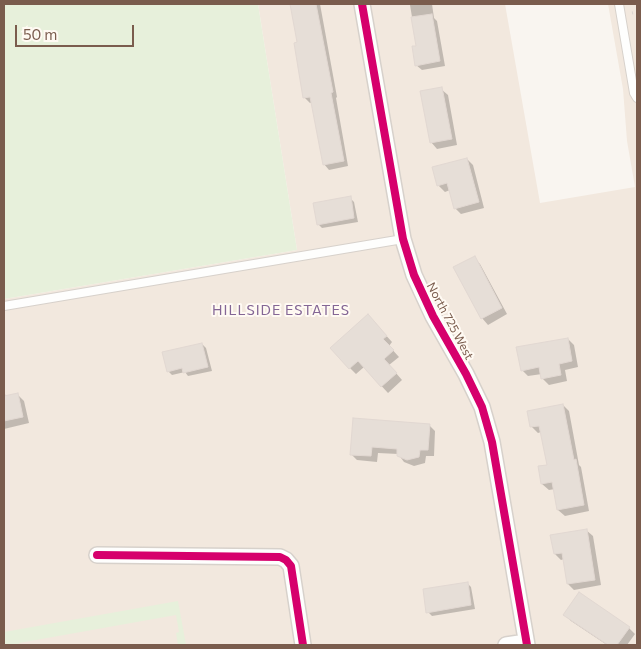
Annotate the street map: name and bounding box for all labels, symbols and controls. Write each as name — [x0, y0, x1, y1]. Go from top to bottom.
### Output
scale bar — [18, 15, 136, 47]
text: 50 m — [23, 25, 57, 43]
street label: North 725 West — [424, 280, 476, 362]
district label: HILLSIDE ESTATES — [210, 302, 352, 318]

